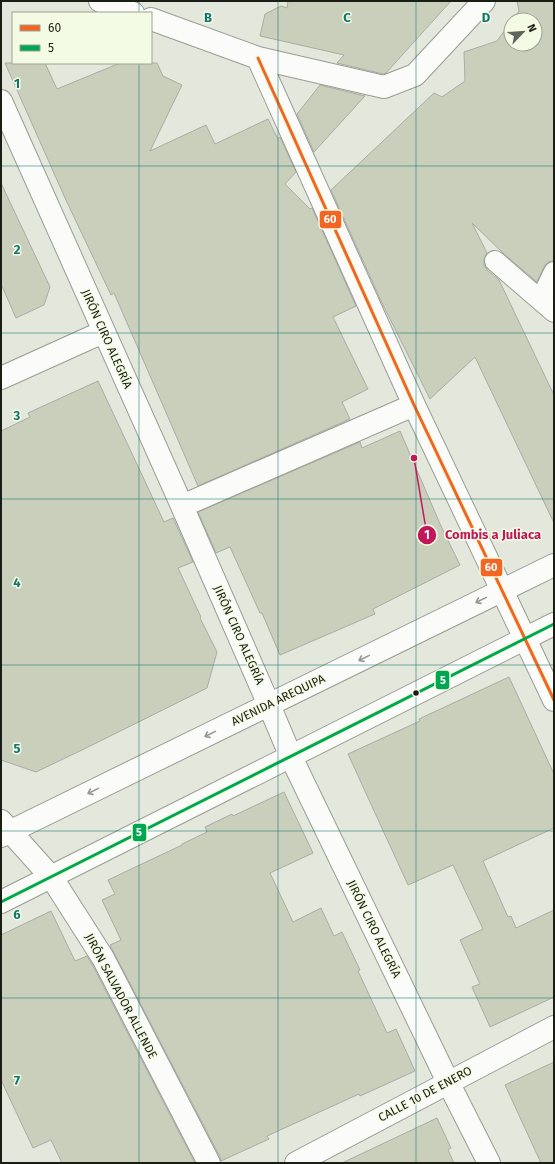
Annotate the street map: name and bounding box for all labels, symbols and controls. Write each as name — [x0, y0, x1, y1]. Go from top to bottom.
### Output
text: B — [204, 10, 212, 25]
text: C — [343, 10, 351, 25]
text: D — [482, 10, 491, 25]
legend — [12, 12, 152, 64]
north arrow — [503, 12, 543, 52]
text: 60 — [48, 21, 61, 35]
text: N — [524, 22, 539, 34]
text: 5 — [48, 41, 54, 55]
text: 1 — [14, 76, 20, 91]
line badge: 60 — [319, 210, 342, 229]
text: 60 — [324, 213, 337, 226]
text: 2 — [14, 242, 21, 257]
street label: JIRÓN CIRO ALEGRÍA — [79, 287, 136, 391]
text: 3 — [13, 408, 21, 423]
callout: Combis a Juliaca — [417, 522, 549, 547]
text: Combis a Juliaca — [445, 527, 541, 542]
text: 1 — [424, 528, 430, 542]
line badge: 60 — [480, 558, 503, 577]
text: 60 — [485, 561, 498, 574]
text: 4 — [13, 575, 21, 590]
street label: JIRÓN CIRO ALEGRÍA — [211, 583, 268, 687]
one-way arrow — [475, 597, 487, 604]
one-way arrow — [359, 655, 371, 662]
line badge: 5 — [435, 670, 450, 690]
street label: AVENIDA AREQUIPA — [229, 671, 327, 729]
text: 5 — [440, 674, 446, 687]
unlabelled marker — [411, 688, 421, 698]
one-way arrow — [204, 730, 216, 738]
text: 5 — [14, 741, 21, 756]
one-way arrow — [88, 788, 100, 795]
line badge: 5 — [132, 823, 147, 842]
text: 5 — [136, 826, 142, 839]
street label: JIRÓN CIRO ALEGRÍA — [344, 877, 405, 980]
text: 6 — [13, 907, 21, 922]
street label: JIRÓN SALVADOR ALLENDE — [82, 930, 161, 1061]
street label: CALLE 10 DE ENERO — [376, 1063, 474, 1125]
text: 7 — [14, 1073, 20, 1088]

